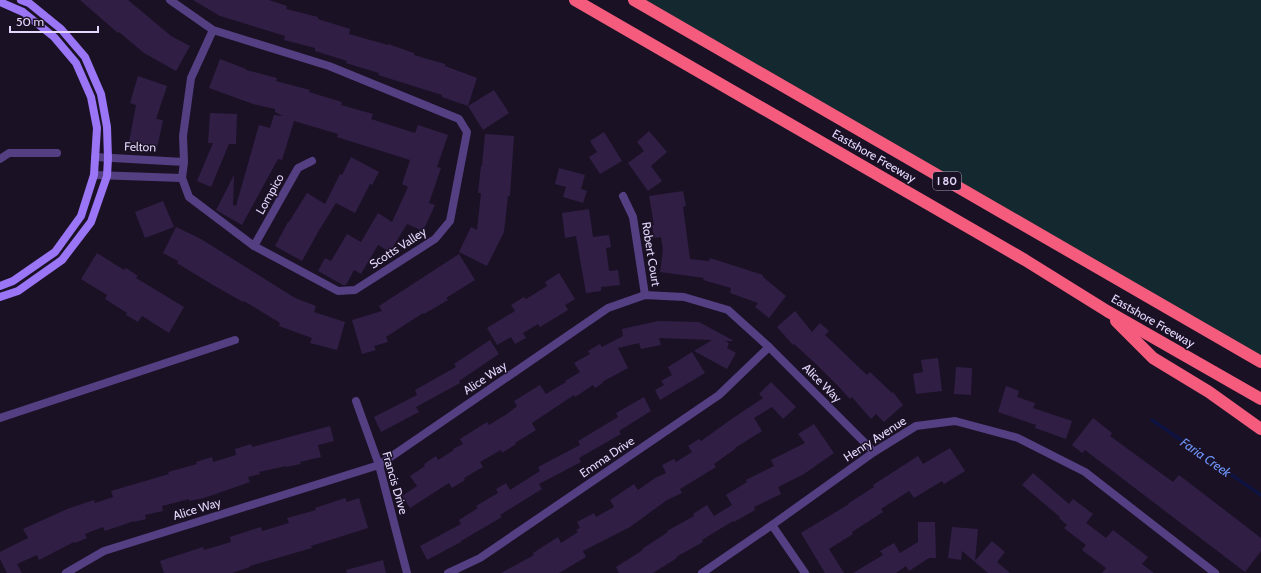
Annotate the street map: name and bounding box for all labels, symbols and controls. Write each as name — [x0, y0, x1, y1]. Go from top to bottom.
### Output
scale bar — [10, 8, 98, 34]
text: 50 m — [16, 14, 44, 29]
street label: Eastshore Freeway — [830, 126, 919, 186]
street label: Felton — [124, 138, 157, 155]
street label: Lompico — [252, 170, 287, 217]
road number: I 80 — [933, 172, 961, 190]
street label: Robert Court — [639, 221, 664, 287]
street label: Scotts Valley — [366, 224, 429, 272]
street label: Eastshore Freeway — [1109, 291, 1198, 351]
street label: Alice Way — [460, 358, 509, 398]
street label: Alice Way — [800, 360, 845, 405]
street label: Henry Avenue — [841, 413, 909, 464]
street label: Emma Drive — [576, 433, 637, 480]
water label: Faria Creek — [1178, 434, 1235, 480]
street label: Francis Drive — [379, 450, 412, 516]
street label: Alice Way — [171, 494, 223, 523]

